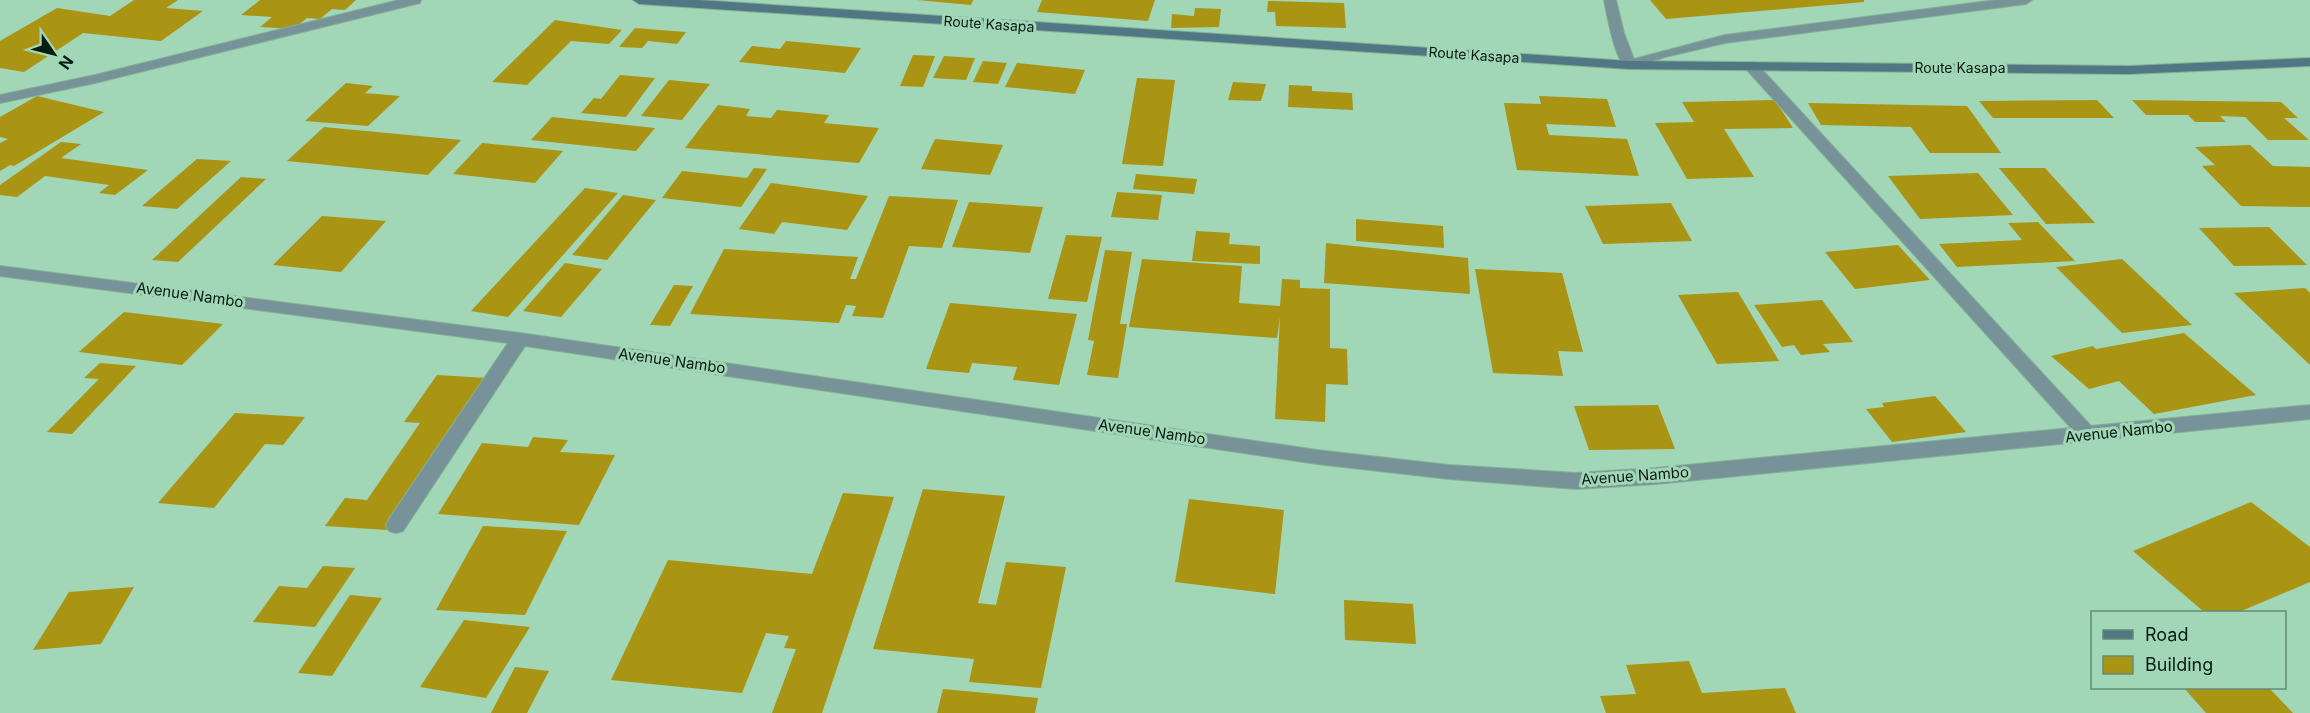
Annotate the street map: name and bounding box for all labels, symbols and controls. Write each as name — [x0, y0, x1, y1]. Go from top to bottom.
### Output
street label: Route Kasapa — [943, 12, 1035, 35]
north arrow — [24, 24, 84, 84]
street label: Route Kasapa — [1428, 43, 1520, 66]
text: N — [55, 52, 78, 73]
street label: Route Kasapa — [1914, 59, 2006, 76]
street label: Avenue Nambo — [135, 278, 245, 311]
street label: Avenue Nambo — [617, 344, 727, 377]
street label: Avenue Nambo — [1097, 415, 1207, 448]
street label: Avenue Nambo — [2064, 416, 2174, 447]
street label: Avenue Nambo — [1580, 462, 1689, 489]
legend — [2091, 611, 2286, 689]
text: Road — [2145, 624, 2188, 645]
text: Building — [2145, 654, 2213, 675]

